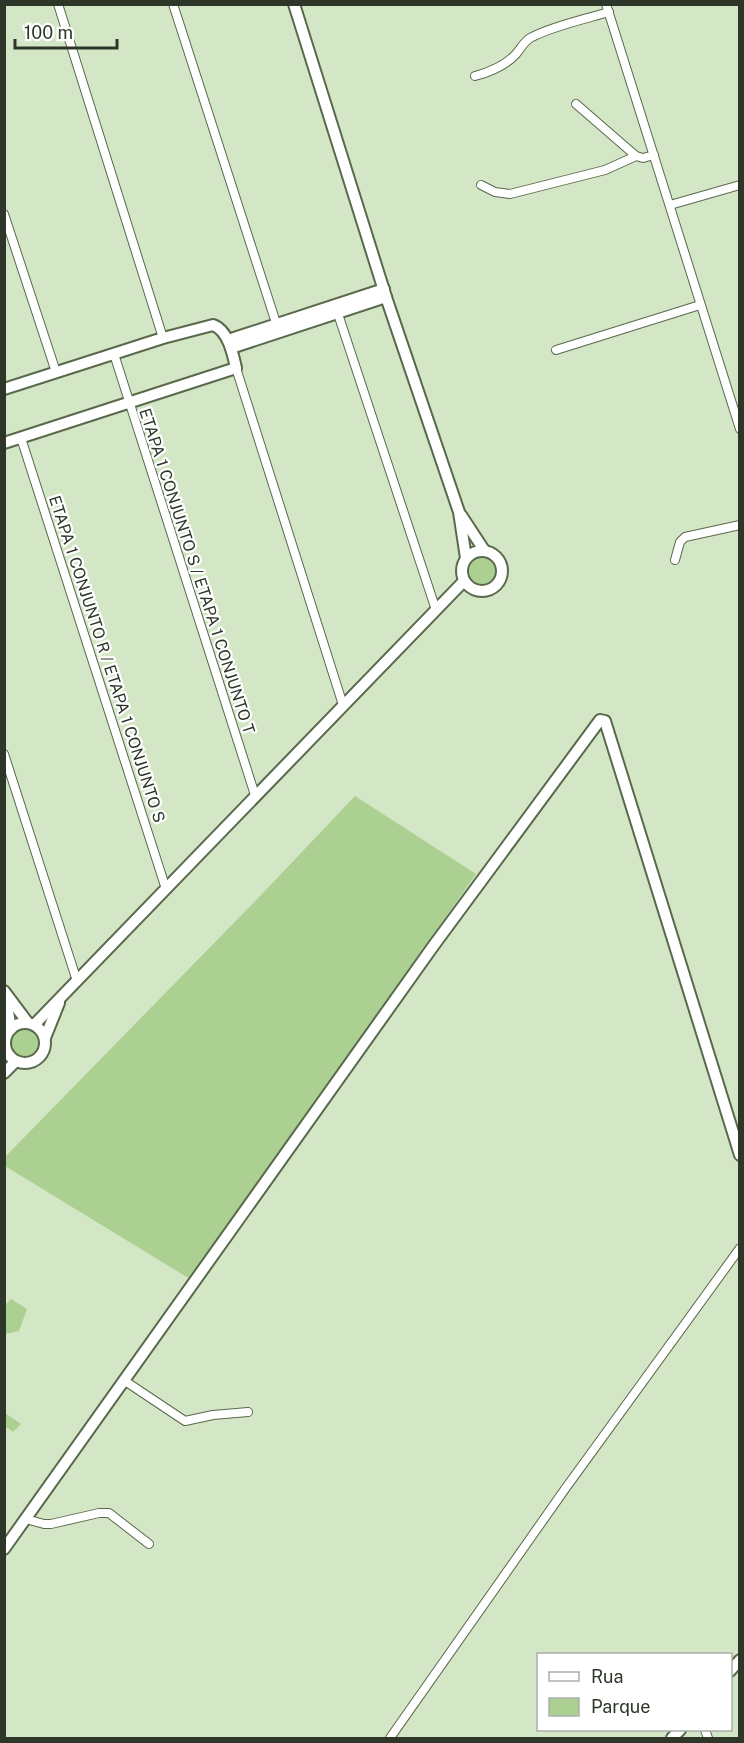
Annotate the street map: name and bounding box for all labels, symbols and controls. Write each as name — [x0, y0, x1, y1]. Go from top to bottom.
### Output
scale bar — [15, 12, 117, 50]
text: 100 m — [24, 22, 73, 43]
street label: ETAPA 1 CONJUNTO S / ETAPA 1 CONJUNTO T — [135, 406, 259, 737]
street label: ETAPA 1 CONJUNTO R / ETAPA 1 CONJUNTO S — [45, 493, 169, 825]
legend — [537, 1653, 732, 1731]
text: Rua — [591, 1666, 623, 1687]
text: Parque — [591, 1696, 651, 1717]

